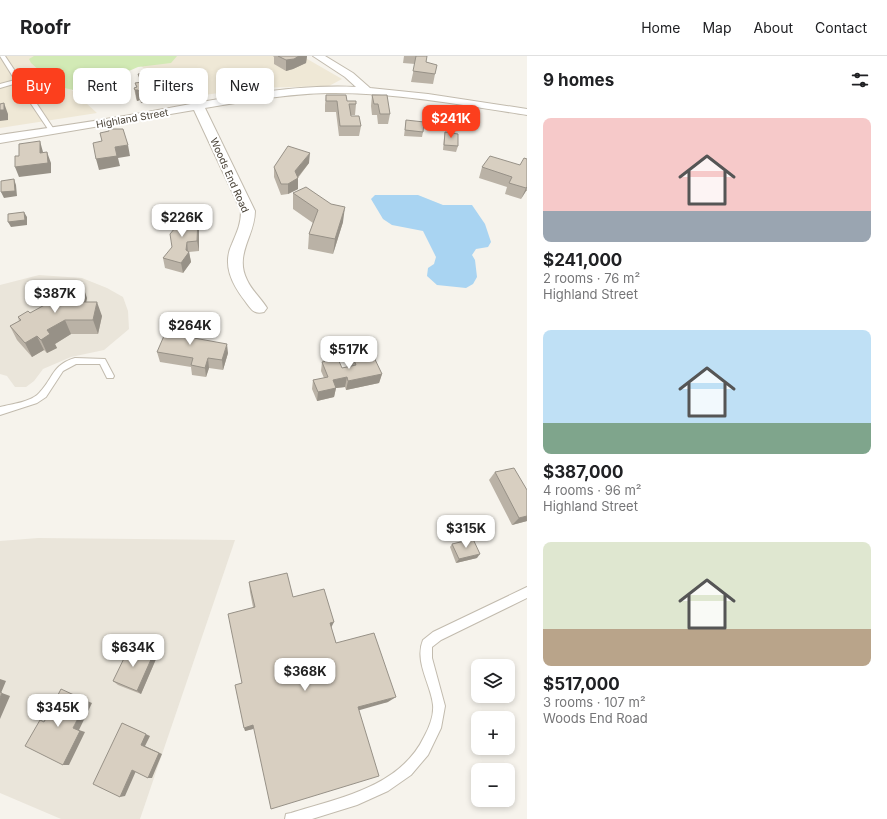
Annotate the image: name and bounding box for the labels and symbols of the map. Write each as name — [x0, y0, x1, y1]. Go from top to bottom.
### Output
pin: $241K — [423, 105, 479, 139]
street label: Highland Street — [95, 106, 170, 130]
street label: Woods End Road — [208, 136, 252, 214]
pin: $226K — [154, 204, 210, 238]
pin: $387K — [27, 280, 83, 314]
pin: $264K — [162, 312, 218, 346]
pin: $517K — [321, 336, 377, 370]
pin: $315K — [438, 515, 494, 549]
pin: $634K — [105, 634, 161, 668]
pin: $368K — [277, 658, 333, 692]
pin: $345K — [30, 694, 86, 728]

